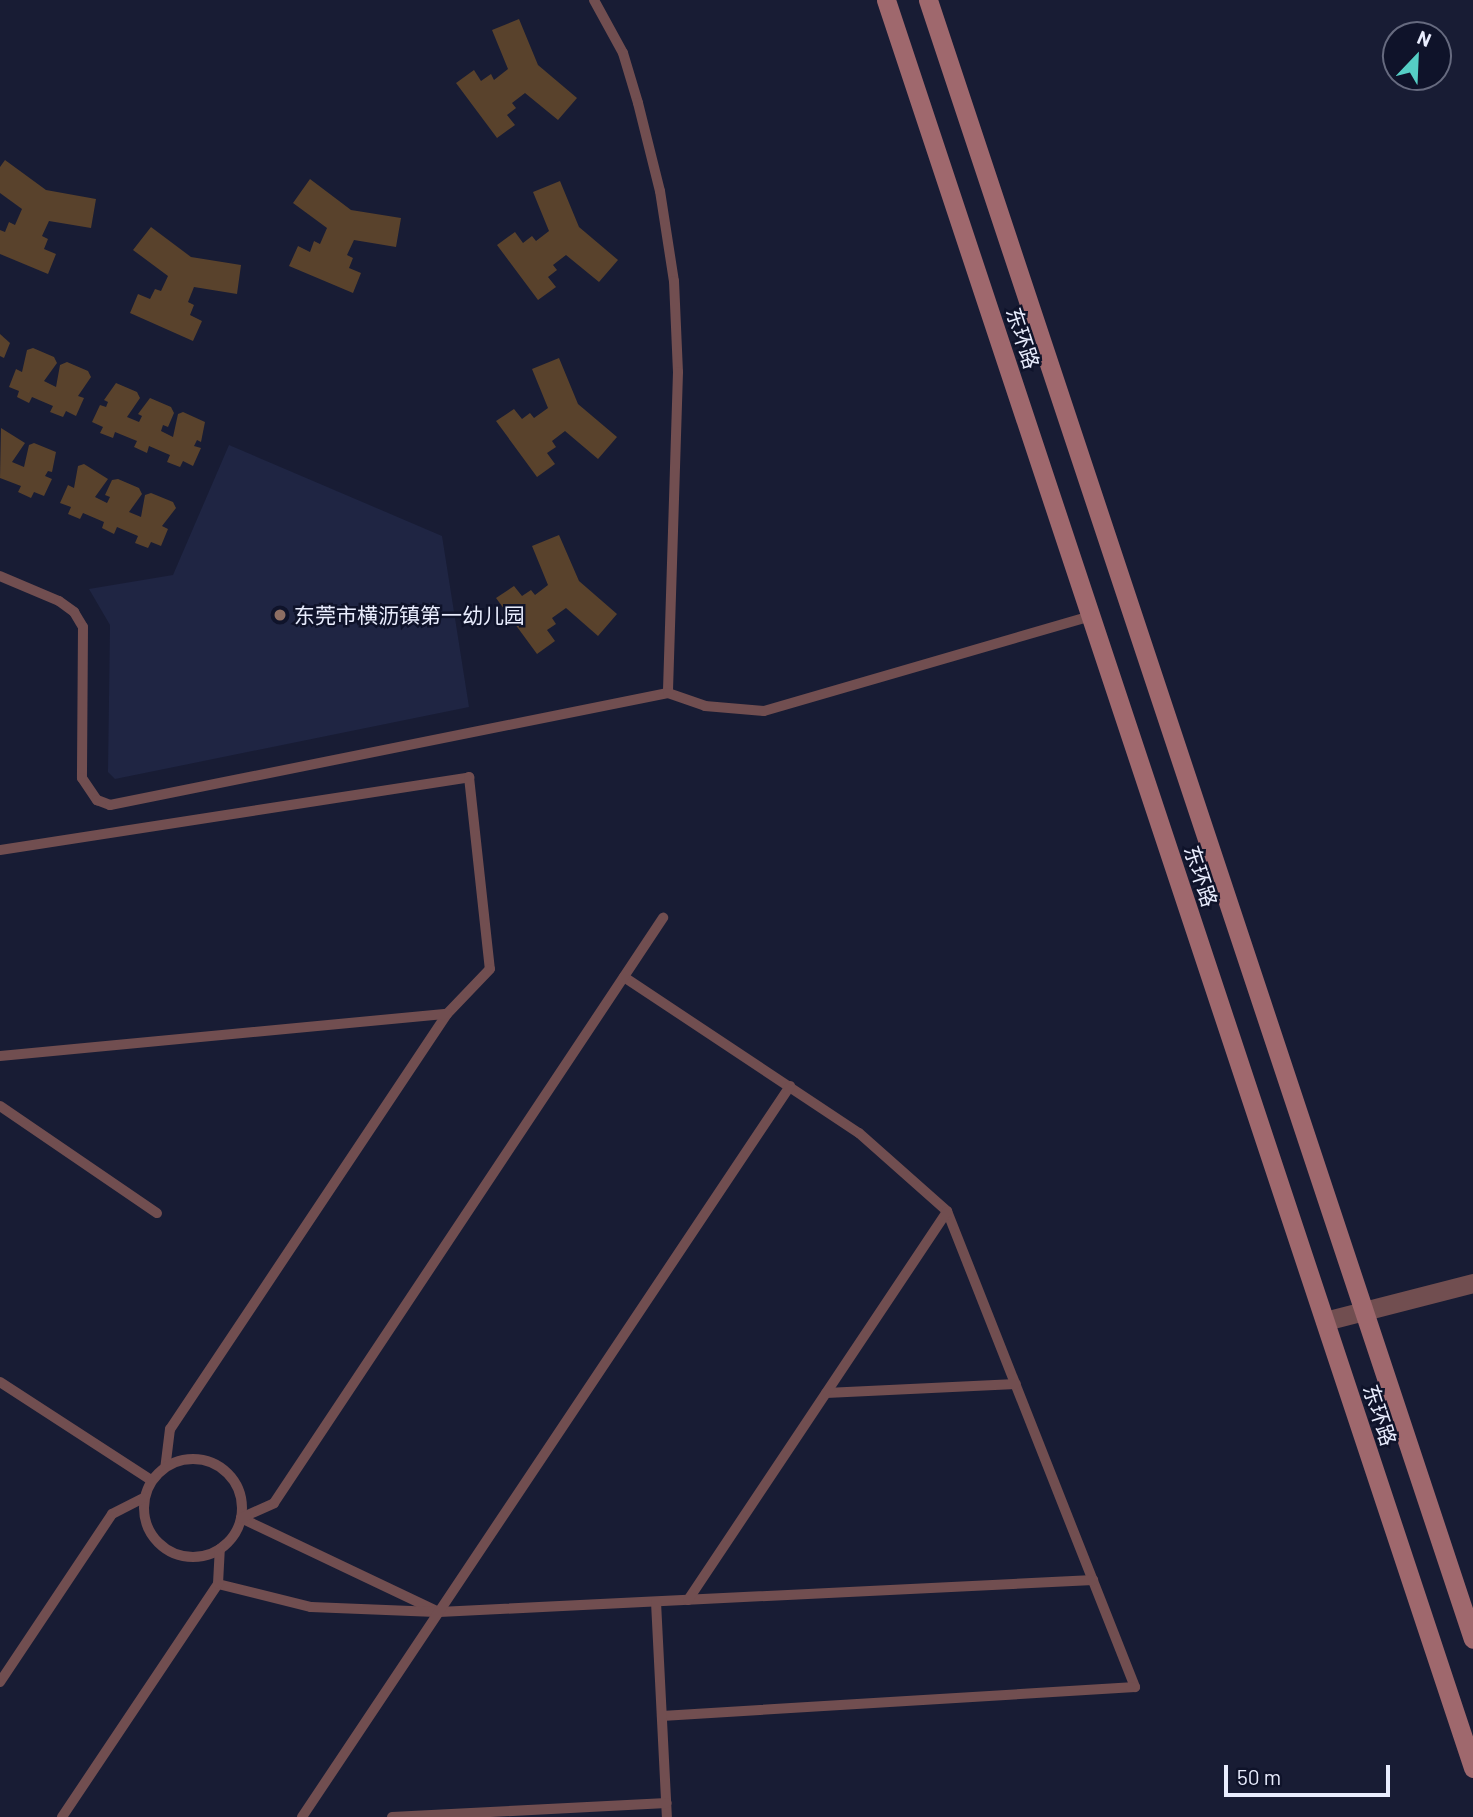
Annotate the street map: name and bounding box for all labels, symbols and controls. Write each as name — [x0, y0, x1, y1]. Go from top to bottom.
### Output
north arrow — [1382, 21, 1452, 91]
text: N — [1414, 25, 1435, 51]
street label: 东环路 — [1001, 304, 1045, 372]
place label: 东莞市横沥镇第一幼儿园 — [294, 602, 525, 628]
marker: 东莞市横沥镇第一幼儿园 — [272, 607, 288, 623]
street label: 东环路 — [1179, 842, 1223, 910]
street label: 东环路 — [1358, 1381, 1402, 1449]
scale bar — [1228, 1750, 1394, 1794]
text: 50 m — [1237, 1764, 1281, 1789]

